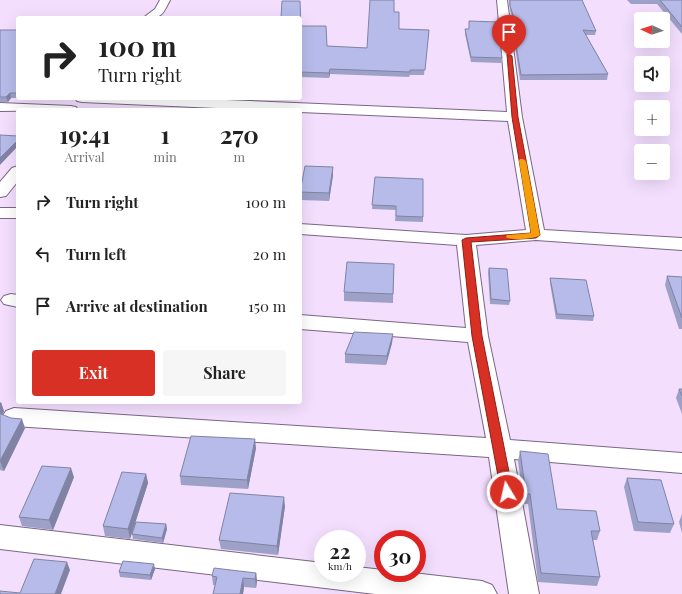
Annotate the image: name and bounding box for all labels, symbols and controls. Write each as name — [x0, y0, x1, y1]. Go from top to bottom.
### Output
north arrow — [634, 12, 670, 48]
map controls — [634, 12, 670, 180]
pin — [492, 15, 526, 56]
icon: arrive — [498, 21, 520, 43]
text: 100 m — [98, 27, 177, 64]
icon: right — [32, 32, 84, 84]
button: sound — [634, 56, 670, 92]
text: Turn right — [98, 63, 181, 87]
button: + — [634, 100, 670, 136]
text: 19:41 — [59, 118, 110, 150]
text: 1 — [161, 118, 170, 150]
text: 270 — [220, 118, 259, 150]
button: − — [634, 144, 670, 180]
text: Arrival — [65, 148, 105, 165]
text: min — [154, 148, 177, 165]
text: m — [234, 148, 245, 165]
icon: right — [32, 191, 54, 213]
text: Turn right — [66, 192, 139, 212]
text: 100 m — [245, 192, 286, 212]
icon: left — [32, 243, 54, 265]
text: Turn left — [66, 244, 127, 264]
text: 20 m — [253, 244, 286, 264]
icon: arrive — [32, 295, 54, 317]
text: Arrive at destination — [66, 296, 208, 316]
text: 150 m — [248, 296, 286, 316]
button: Exit — [32, 350, 155, 396]
button: Share — [163, 350, 286, 396]
position arrow — [486, 471, 528, 513]
speed limit sign: 30 — [374, 530, 426, 582]
text: 22 — [330, 537, 350, 564]
text: km/h — [328, 559, 352, 573]

